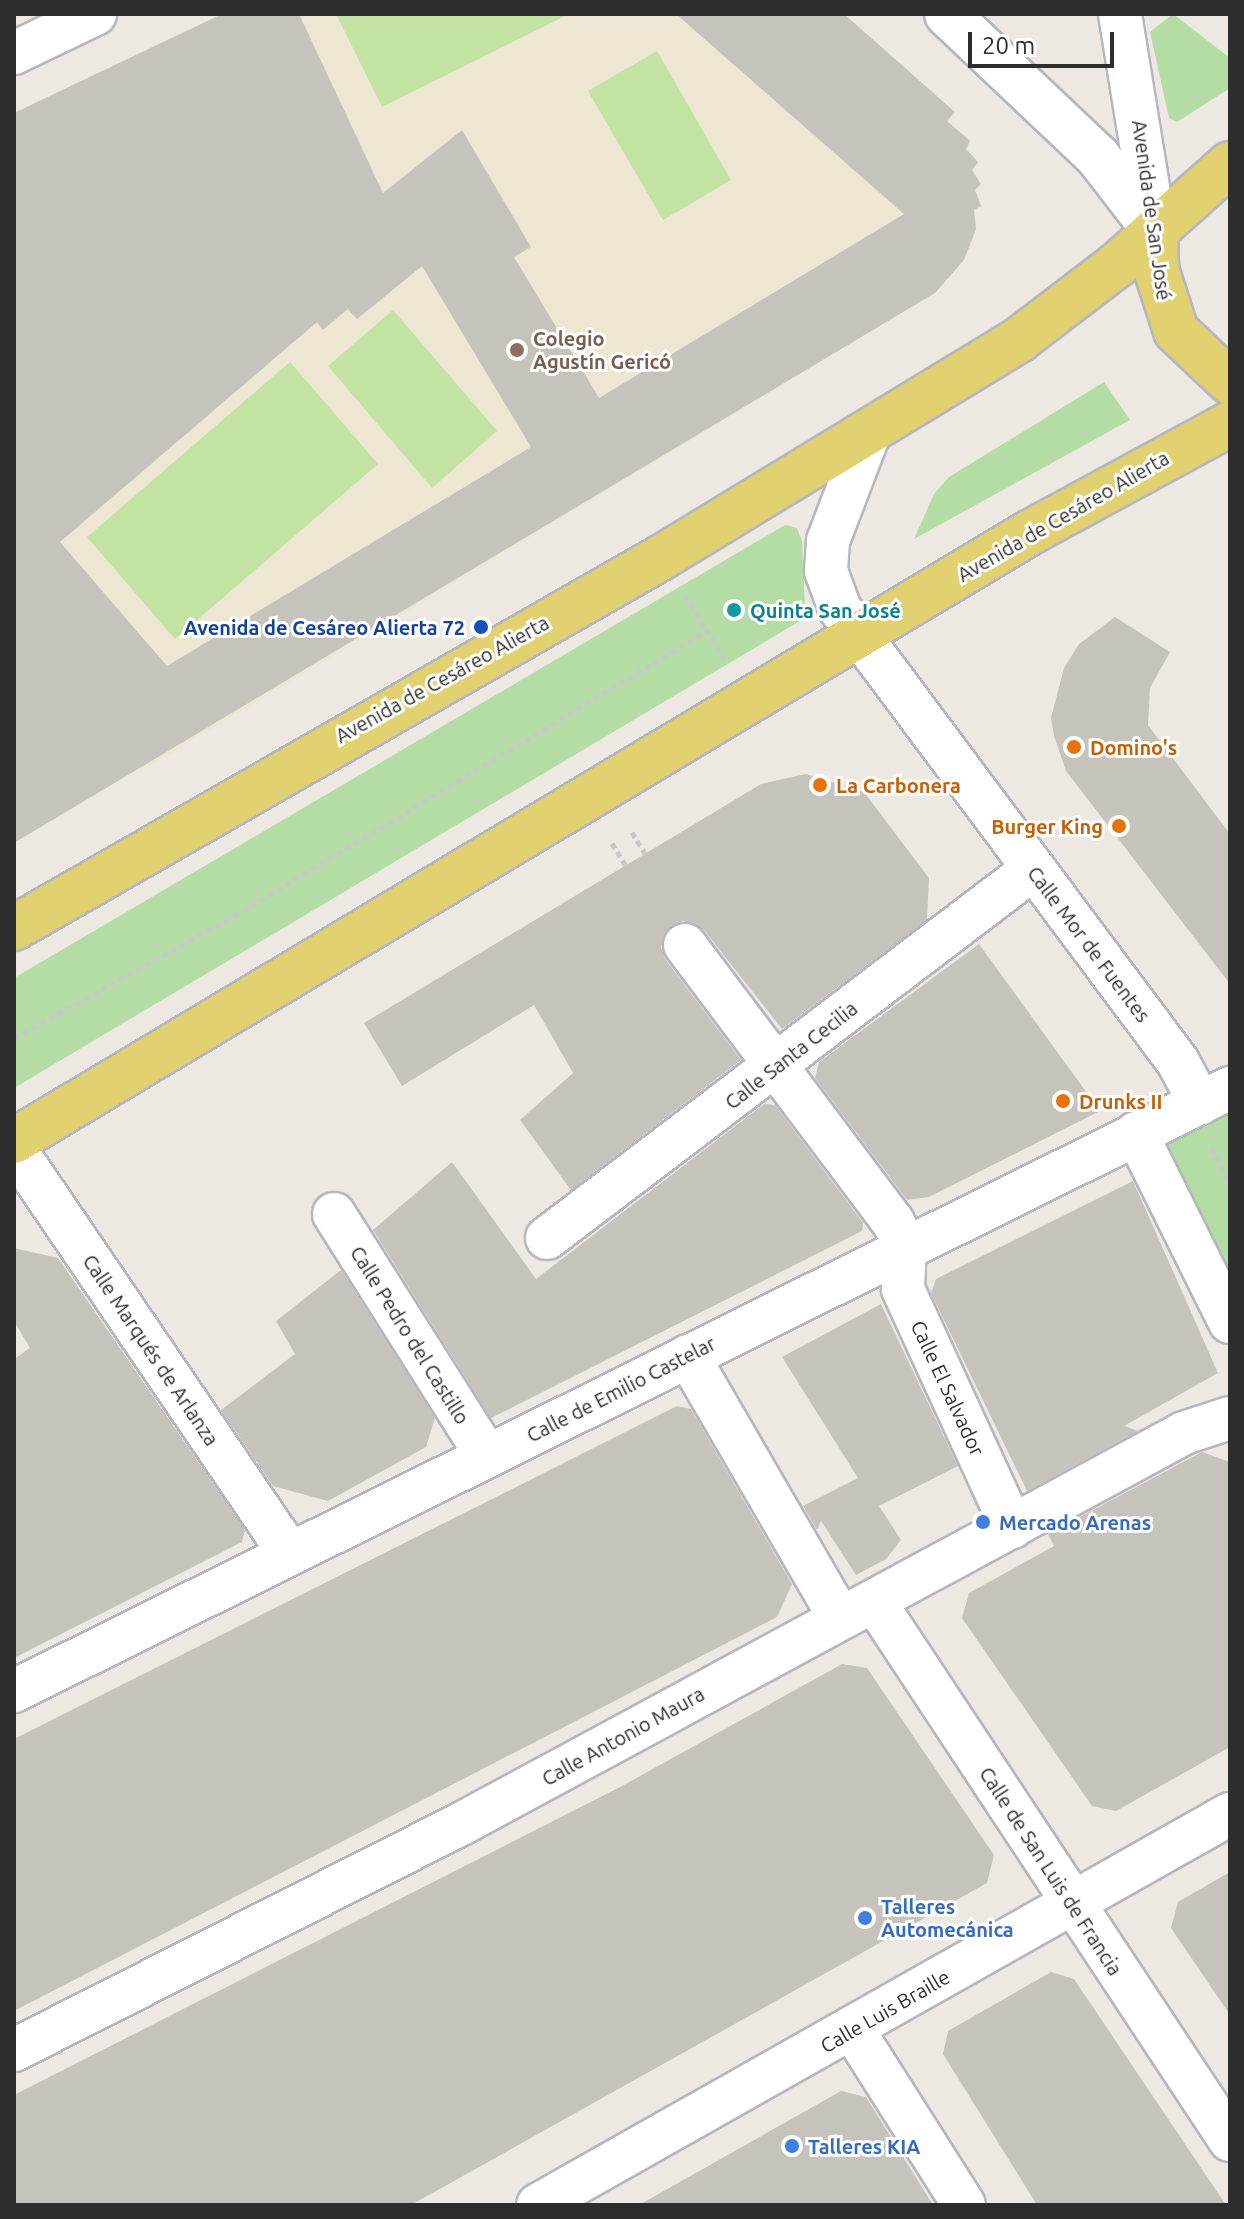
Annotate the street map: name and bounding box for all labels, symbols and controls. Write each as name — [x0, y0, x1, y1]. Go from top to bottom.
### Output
scale bar — [972, 16, 1118, 66]
text: 20 m — [982, 32, 1035, 59]
street label: Avenida de San José — [1127, 118, 1177, 302]
place label: Colegio Agustín Gericó — [533, 326, 671, 373]
marker: Colegio Agustín Gericó — [508, 341, 526, 359]
street label: Avenida de Cesáreo Alierta — [953, 445, 1173, 587]
place label: Quinta San José — [750, 598, 901, 622]
marker: Quinta San José — [725, 601, 743, 619]
street label: Avenida de Cesáreo Alierta — [331, 610, 553, 748]
place label: Avenida de Cesáreo Alierta 72 — [184, 615, 465, 639]
marker: Avenida de Cesáreo Alierta 72 — [472, 618, 490, 636]
place label: Domino's — [1090, 735, 1177, 759]
marker: Domino's — [1065, 738, 1083, 756]
place label: La Carbonera — [836, 773, 961, 797]
marker: La Carbonera — [811, 776, 829, 794]
place label: Burger King — [991, 814, 1103, 838]
marker: Burger King — [1110, 817, 1128, 835]
street label: Calle Mor de Fuentes — [1023, 861, 1155, 1027]
street label: Calle Santa Cecilia — [720, 996, 862, 1114]
place label: Drunks II — [1079, 1089, 1163, 1113]
marker: Drunks II — [1054, 1092, 1072, 1110]
street label: Calle Pedro del Castillo — [345, 1242, 475, 1428]
street label: Calle Marqués de Arlanza — [78, 1250, 224, 1450]
street label: Calle El Salvador — [906, 1316, 990, 1460]
street label: Calle de Emilio Castelar — [522, 1331, 720, 1447]
place label: Mercado Arenas — [999, 1510, 1151, 1534]
marker: Mercado Arenas — [974, 1513, 992, 1531]
street label: Calle Antonio Maura — [538, 1681, 708, 1791]
street label: Calle de San Luis de Francia — [975, 1762, 1127, 1980]
place label: Talleres Automecánica — [881, 1894, 1014, 1941]
marker: Talleres Automecánica — [856, 1909, 874, 1927]
street label: Calle Luis Braille — [816, 1964, 954, 2058]
place label: Talleres KIA — [808, 2134, 920, 2158]
marker: Talleres KIA — [783, 2137, 801, 2155]

